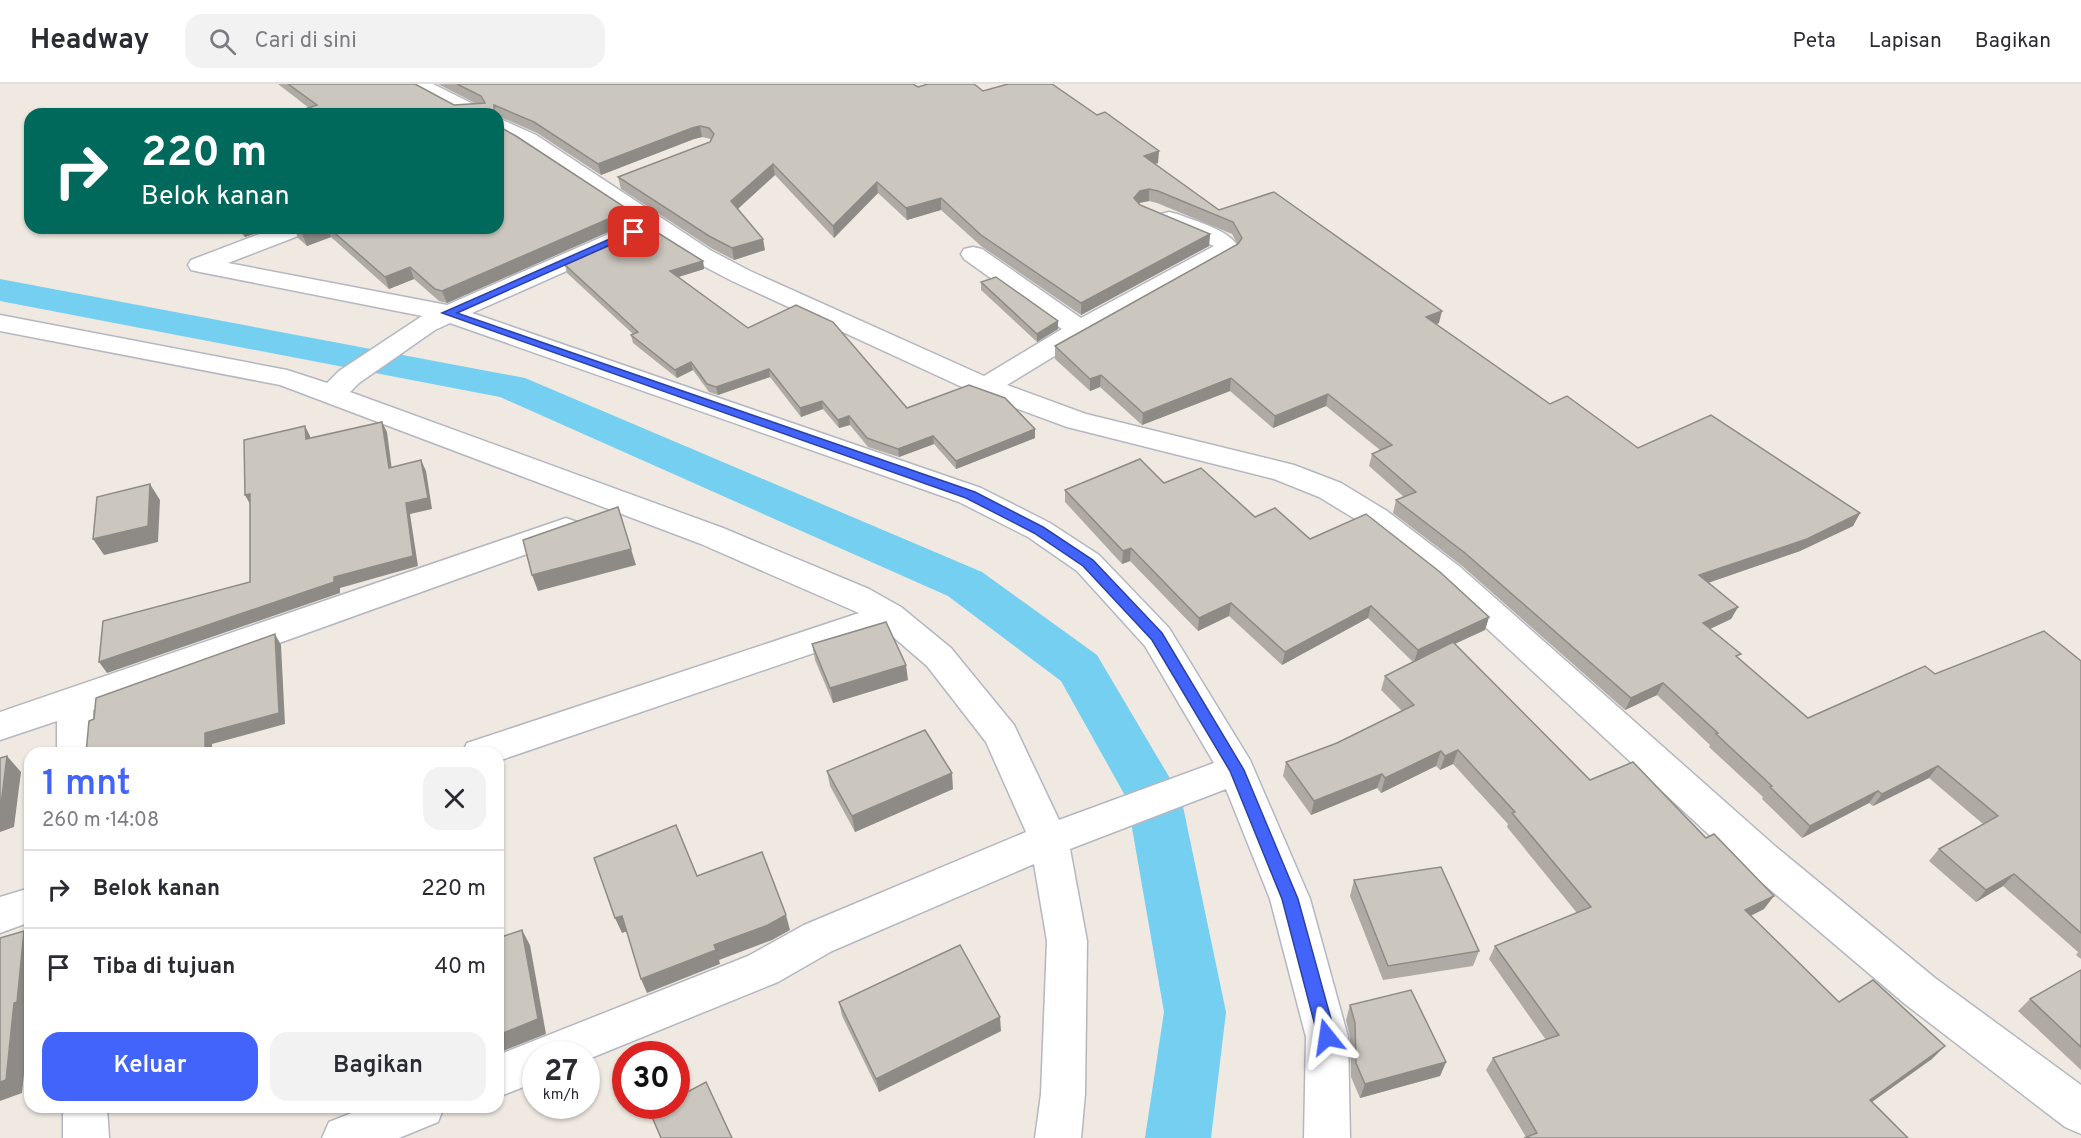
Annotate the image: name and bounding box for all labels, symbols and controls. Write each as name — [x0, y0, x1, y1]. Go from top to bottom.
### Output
search box — [185, 14, 605, 68]
text: Headway — [30, 23, 149, 59]
icon: search — [206, 25, 239, 58]
text: Cari di sini — [254, 28, 357, 55]
text: Peta — [1793, 28, 1836, 55]
text: Lapisan — [1869, 28, 1942, 55]
text: Bagikan — [1975, 28, 2051, 55]
text: 220 m — [141, 128, 267, 181]
icon: right — [42, 132, 120, 210]
text: Belok kanan — [141, 180, 290, 214]
pin — [608, 206, 659, 257]
icon: arrive — [617, 215, 650, 248]
text: 1 mnt — [42, 762, 131, 808]
button: close — [423, 767, 486, 830]
text: 260 m · 14:08 — [42, 808, 159, 834]
icon: right — [42, 873, 75, 906]
text: Belok kanan — [93, 876, 220, 903]
text: 220 m — [421, 876, 486, 903]
icon: arrive — [42, 951, 75, 984]
text: Tiba di tujuan — [93, 954, 235, 981]
text: 40 m — [434, 954, 486, 981]
position arrow — [1295, 1005, 1359, 1069]
button: Keluar — [42, 1032, 258, 1101]
button: Bagikan — [270, 1032, 486, 1101]
speed limit sign: 30 — [612, 1041, 690, 1119]
text: 27 — [544, 1054, 578, 1091]
text: km/h — [543, 1086, 579, 1105]

